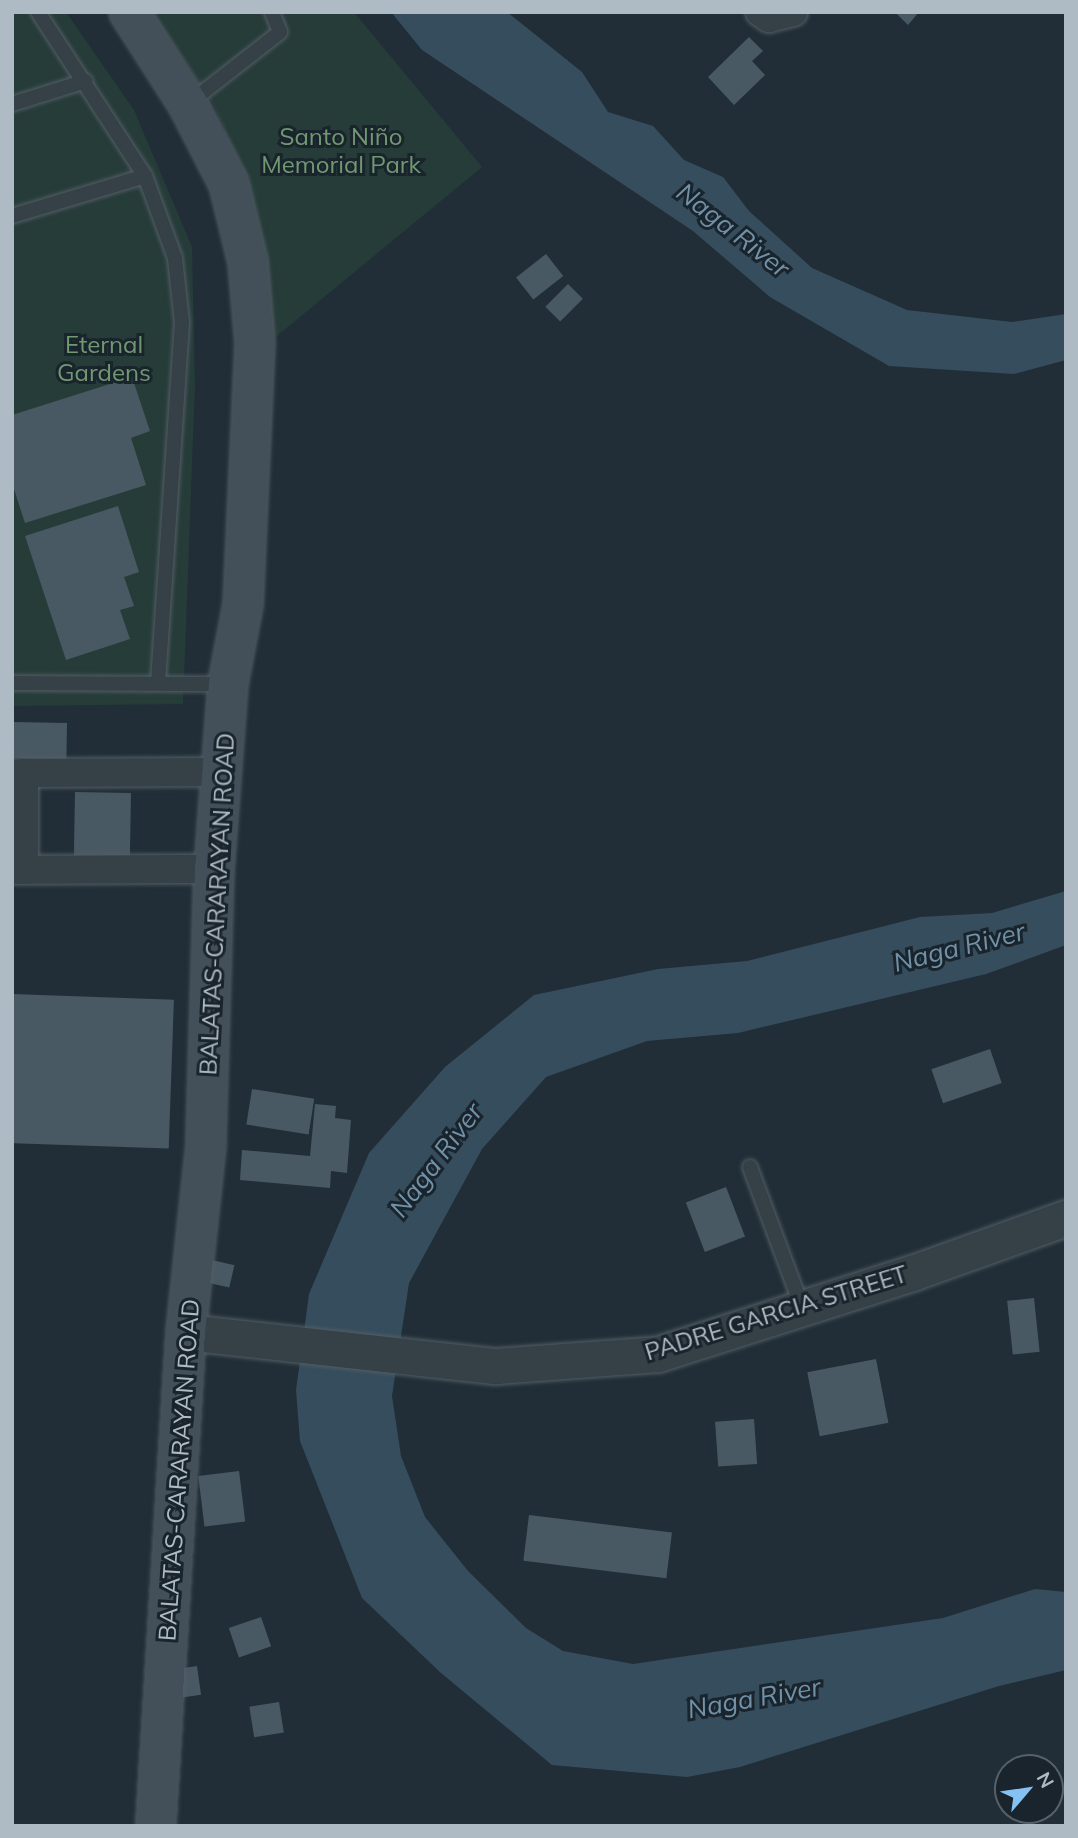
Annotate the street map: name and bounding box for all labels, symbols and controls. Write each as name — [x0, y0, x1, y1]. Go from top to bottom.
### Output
park label: Santo Niño Memorial Park — [261, 123, 421, 179]
water label: Naga River — [670, 176, 796, 284]
park label: Eternal Gardens — [57, 331, 151, 387]
street label: BALATAS-CARARAYAN ROAD — [194, 732, 240, 1076]
water label: Naga River — [890, 916, 1028, 978]
water label: Naga River — [383, 1097, 489, 1223]
street label: PADRE GARCIA STREET — [641, 1259, 911, 1367]
street label: BALATAS-CARARAYAN ROAD — [153, 1298, 205, 1642]
water label: Naga River — [685, 1671, 823, 1725]
north arrow — [994, 1754, 1064, 1824]
text: N — [1032, 1768, 1060, 1792]

